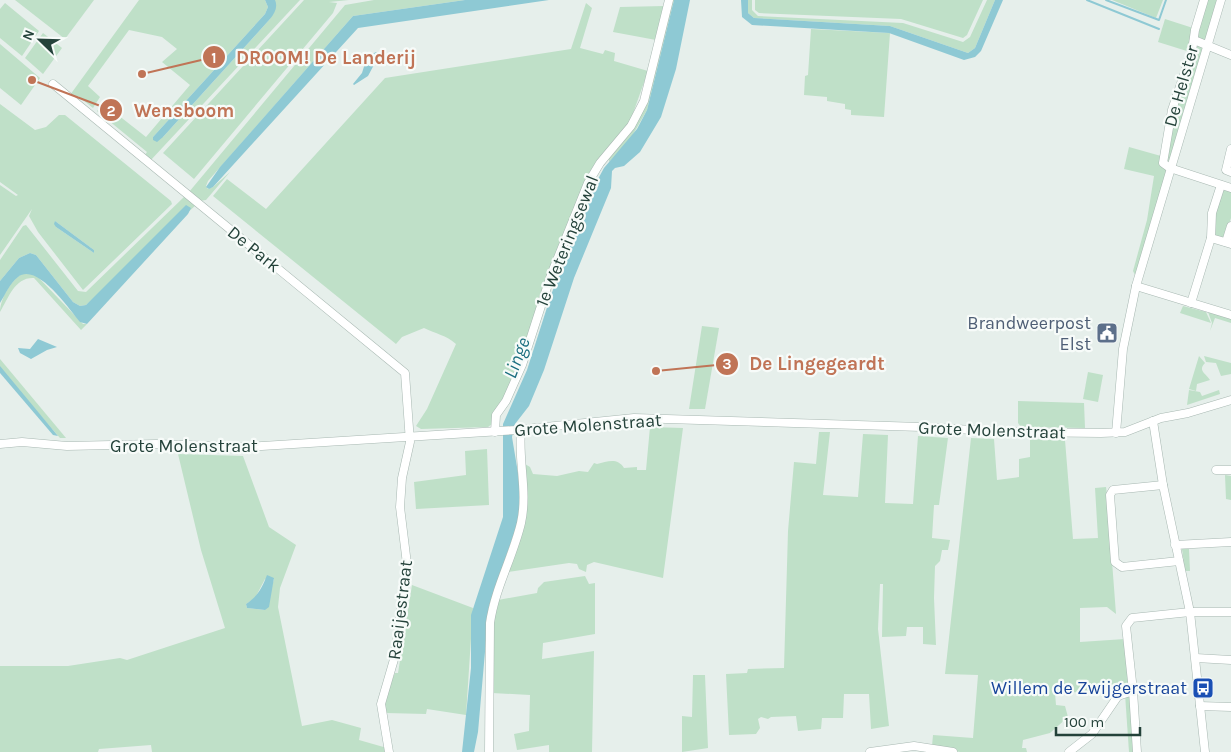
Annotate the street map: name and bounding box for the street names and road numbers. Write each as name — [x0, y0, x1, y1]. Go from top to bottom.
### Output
street label: De Helster — [1159, 42, 1203, 129]
street label: 1e Weteringsewal — [531, 172, 603, 310]
street label: De Park — [223, 221, 285, 277]
street label: Grote Molenstraat — [514, 409, 663, 441]
street label: Grote Molenstraat — [918, 416, 1066, 444]
street label: Grote Molenstraat — [110, 435, 258, 457]
street label: Raaijestraat — [383, 559, 417, 661]

